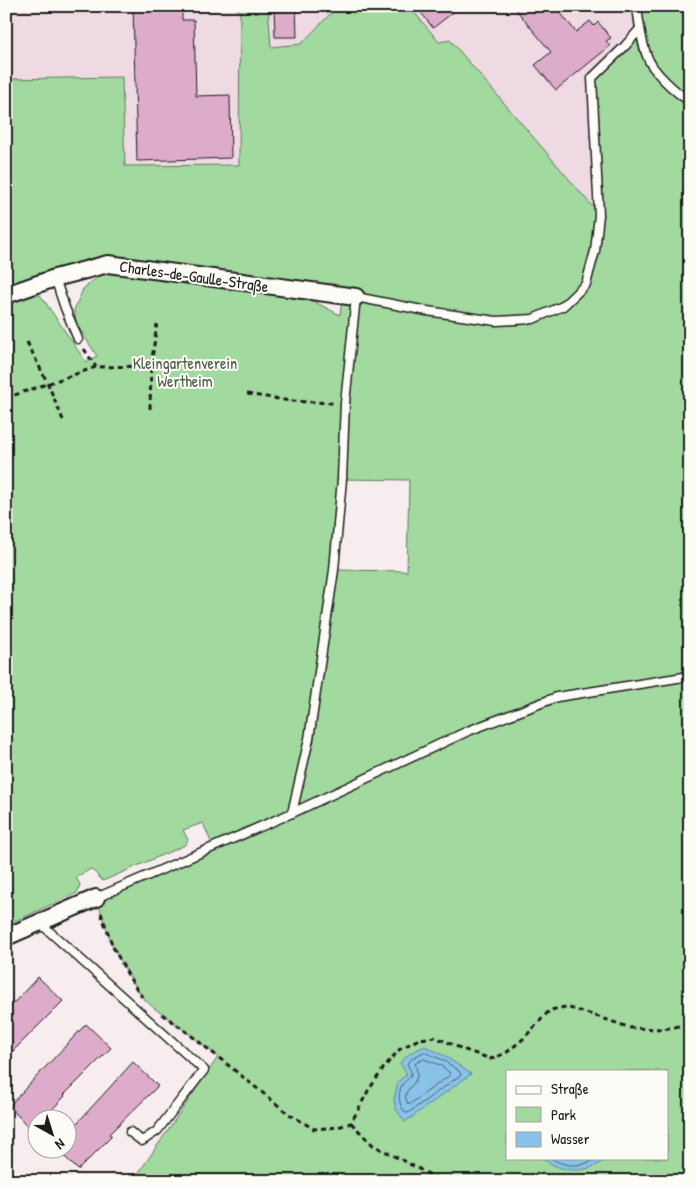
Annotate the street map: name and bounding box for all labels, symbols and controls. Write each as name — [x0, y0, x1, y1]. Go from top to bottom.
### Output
street label: Charles-de-Gaulle-Straße — [118, 255, 271, 297]
park label: Kleingartenverein Wertheim — [133, 352, 237, 392]
legend — [506, 1070, 668, 1160]
text: Straße — [551, 1078, 589, 1099]
text: Park — [551, 1104, 576, 1125]
north arrow — [28, 1110, 78, 1160]
text: Wasser — [551, 1128, 590, 1149]
text: N — [51, 1135, 69, 1155]

